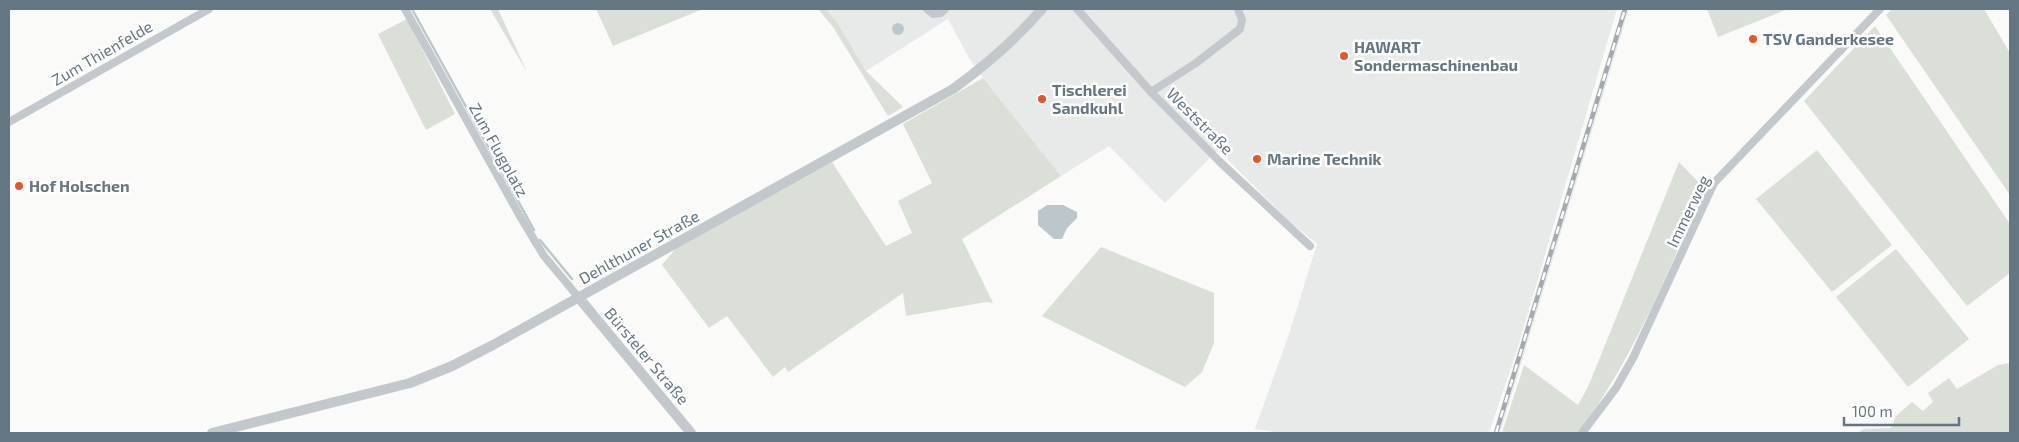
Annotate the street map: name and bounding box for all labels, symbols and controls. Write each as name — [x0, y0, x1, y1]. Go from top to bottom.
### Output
street label: Zum Thienfelde — [48, 16, 155, 89]
place label: TSV Ganderkesee — [1763, 29, 1894, 48]
marker: TSV Ganderkesee — [1747, 33, 1759, 45]
place label: HAWART Sondermaschinenbau — [1354, 37, 1518, 74]
marker: HAWART Sondermaschinenbau — [1338, 50, 1350, 62]
place label: Tischlerei Sandkuhl — [1052, 80, 1127, 117]
street label: Weststraße — [1163, 83, 1238, 158]
marker: Tischlerei Sandkuhl — [1036, 93, 1048, 105]
street label: Zum Flugplatz — [466, 100, 533, 200]
place label: Marine Technik — [1267, 149, 1382, 168]
marker: Marine Technik — [1251, 153, 1263, 165]
street label: Immerweg — [1662, 172, 1713, 250]
place label: Hof Holschen — [29, 176, 130, 195]
marker: Hof Holschen — [13, 180, 25, 192]
street label: Dehlthuner Straße — [575, 206, 702, 288]
street label: Bürsteler Straße — [601, 303, 693, 408]
scale bar — [1844, 394, 1959, 426]
text: 100 m — [1852, 402, 1893, 420]

